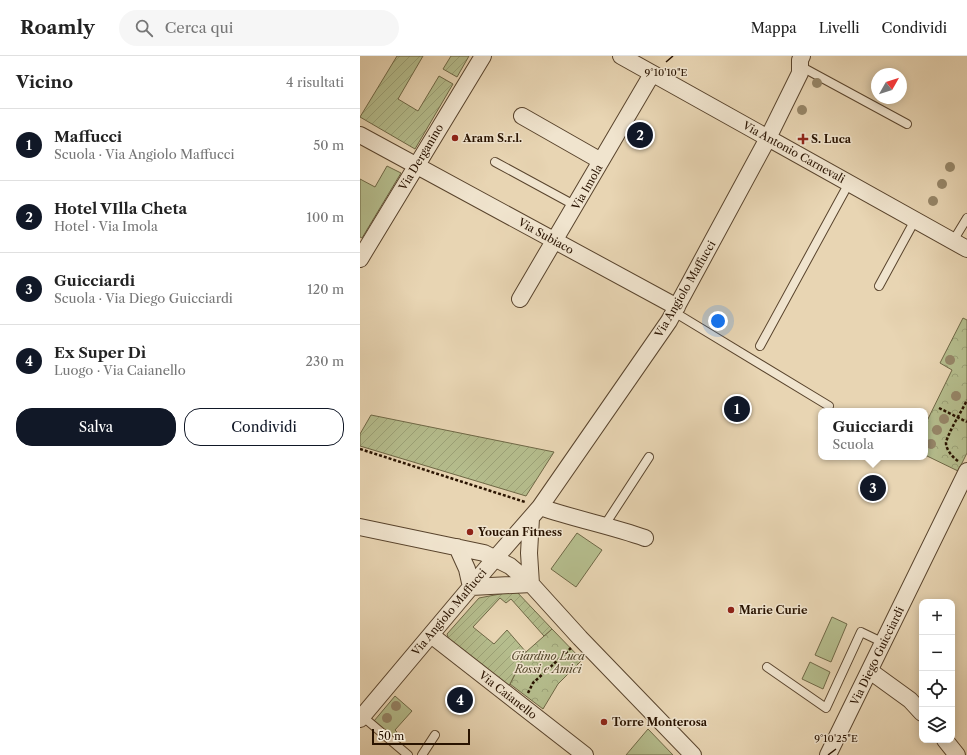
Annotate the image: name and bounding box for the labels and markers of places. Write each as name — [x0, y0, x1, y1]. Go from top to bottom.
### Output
pin: 2 — [627, 120, 653, 150]
place label: Aram S.r.l. — [462, 131, 522, 145]
place label: S. Luca — [811, 132, 852, 146]
marker: Aram S.r.l. — [450, 133, 460, 143]
marker: S. Luca — [798, 134, 808, 144]
pin: 1 — [724, 394, 750, 424]
pin: 3 — [860, 473, 886, 503]
place label: Youcan Fitness — [477, 525, 562, 539]
marker: Youcan Fitness — [465, 527, 475, 537]
place label: Marie Curie — [739, 603, 808, 617]
marker: Marie Curie — [726, 605, 736, 615]
pin: 4 — [447, 685, 473, 715]
place label: Torre Monterosa — [612, 715, 708, 729]
marker: Torre Monterosa — [599, 717, 609, 727]

